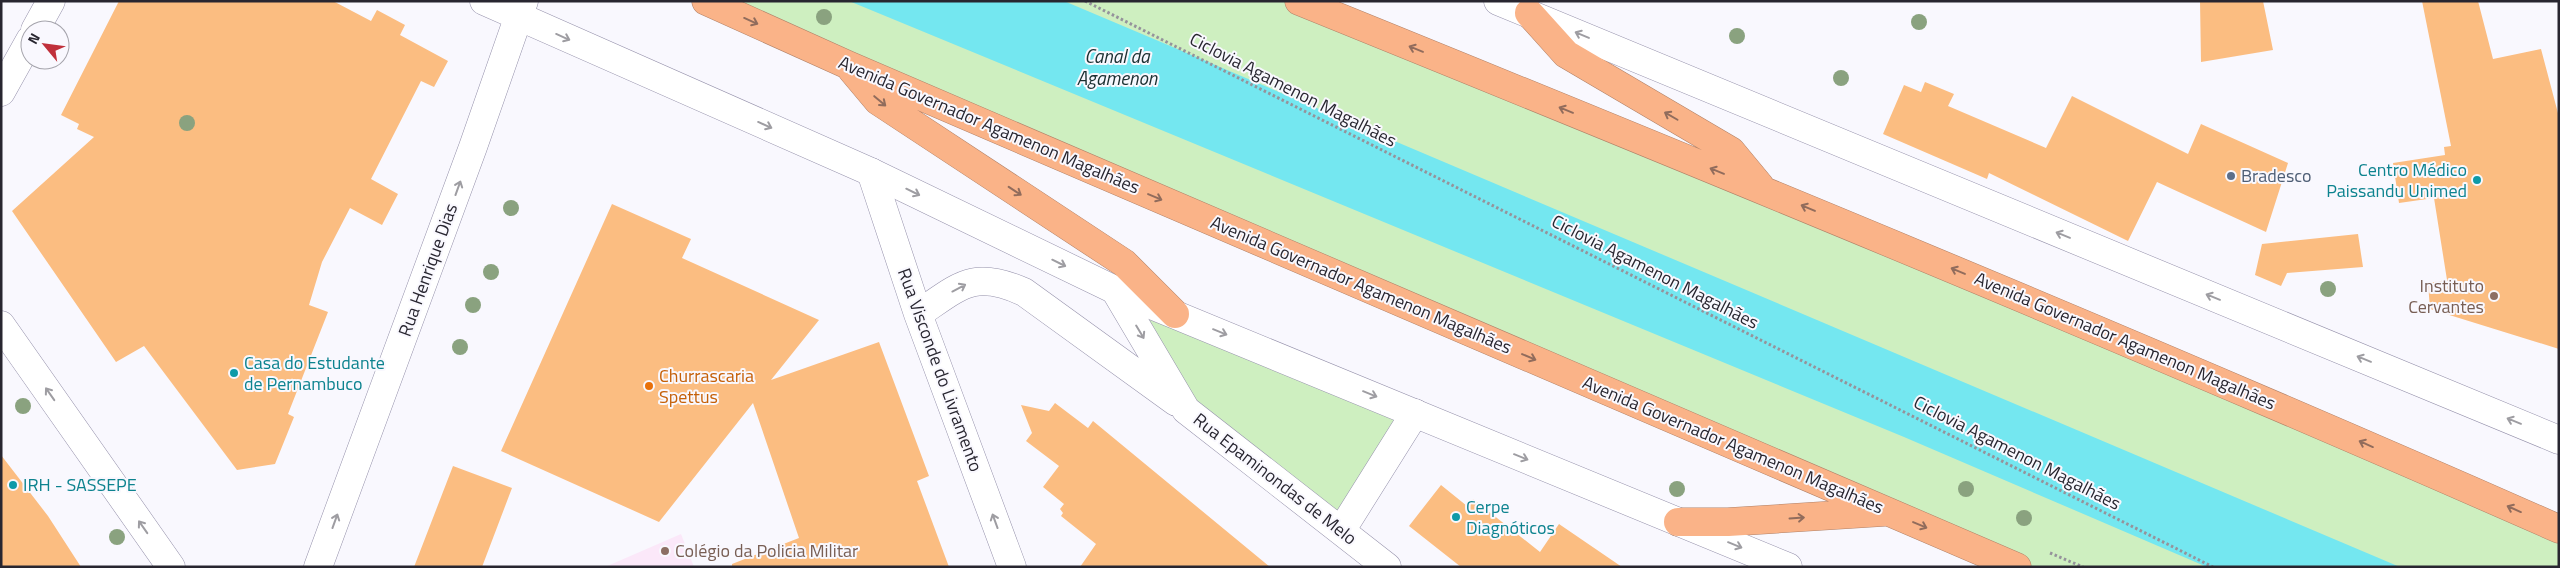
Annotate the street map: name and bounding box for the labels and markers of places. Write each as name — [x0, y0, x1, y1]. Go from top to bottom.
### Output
place label: Centro Médico Paissandu Unimed — [2326, 156, 2467, 204]
place label: Bradesco — [2241, 162, 2312, 189]
marker: Bradesco — [2225, 170, 2237, 182]
marker: Centro Médico Paissandu Unimed — [2471, 174, 2483, 186]
place label: Instituto Cervantes — [2408, 272, 2484, 320]
marker: Instituto Cervantes — [2488, 290, 2500, 302]
place label: Casa do Estudante de Pernambuco — [244, 349, 385, 397]
place label: Churrascaria Spettus — [659, 362, 754, 410]
marker: Casa do Estudante de Pernambuco — [228, 367, 240, 379]
marker: Churrascaria Spettus — [643, 380, 655, 392]
place label: IRH - SASSEPE — [23, 471, 137, 498]
marker: IRH - SASSEPE — [7, 479, 19, 491]
place label: Cerpe Diagnóticos — [1466, 493, 1555, 541]
marker: Cerpe Diagnóticos — [1450, 511, 1462, 523]
place label: Colégio da Policia Militar — [675, 537, 858, 564]
marker: Colégio da Policia Militar — [659, 545, 671, 557]

